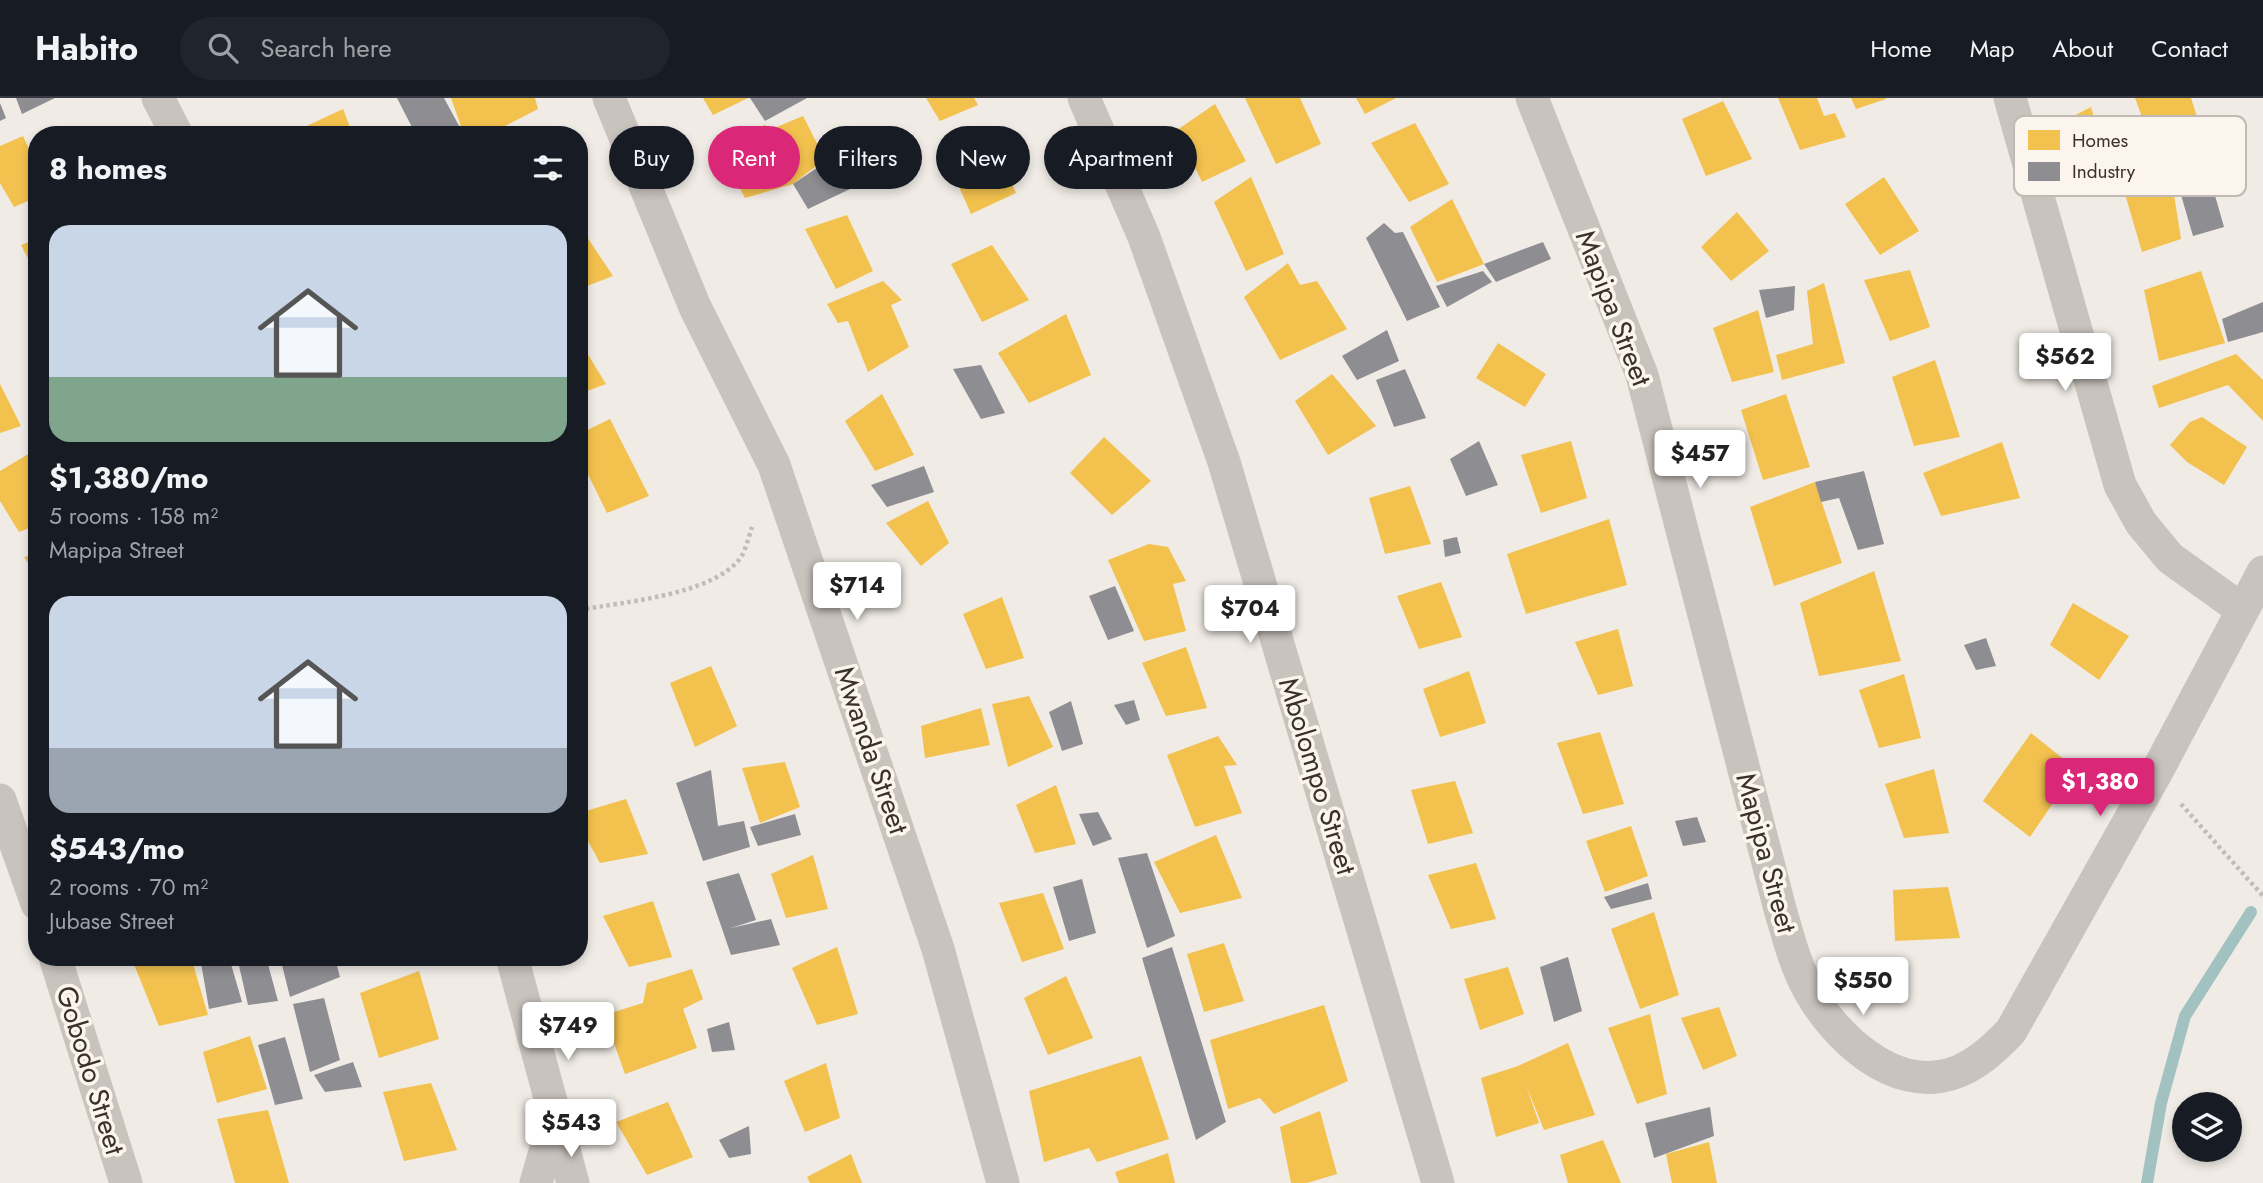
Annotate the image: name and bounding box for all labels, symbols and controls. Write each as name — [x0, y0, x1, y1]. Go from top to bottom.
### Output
search box — [180, 17, 670, 80]
text: Habito — [35, 25, 138, 72]
icon: search — [204, 29, 242, 67]
text: Search here — [260, 29, 392, 67]
text: Home — [1870, 31, 1932, 66]
text: Map — [1970, 31, 2014, 66]
text: About — [2052, 31, 2113, 66]
text: Contact — [2151, 31, 2228, 66]
legend — [2014, 116, 2246, 196]
chip: Buy — [609, 126, 694, 189]
chip: Rent — [708, 126, 800, 189]
chip: Filters — [814, 126, 922, 189]
chip: New — [936, 126, 1030, 189]
chip: Apartment — [1044, 126, 1197, 189]
text: Homes — [2072, 127, 2129, 154]
text: 8 homes — [49, 147, 167, 190]
icon: filters — [529, 149, 567, 187]
text: Industry — [2072, 158, 2136, 185]
street label: Mapipa Street — [1565, 224, 1662, 392]
icon: home — [245, 270, 371, 396]
pin: $562 — [2024, 334, 2106, 393]
text: $562 — [2035, 339, 2095, 373]
pin: $457 — [1659, 430, 1741, 490]
text: $457 — [1670, 436, 1730, 470]
text: $1,380/mo — [49, 456, 208, 499]
text: 5 rooms · 158 m² — [49, 499, 218, 533]
text: Mapipa Street — [49, 533, 184, 567]
pin: $714 — [816, 562, 898, 622]
text: $714 — [829, 568, 885, 602]
pin: $704 — [1209, 586, 1291, 645]
text: $704 — [1220, 591, 1280, 625]
icon: home — [245, 641, 371, 767]
street label: Mwanda Street — [824, 661, 919, 840]
street label: Mbolompo Street — [1268, 673, 1367, 880]
pin: $1,380 — [2043, 758, 2157, 818]
text: $1,380 — [2061, 764, 2139, 798]
street label: Mapipa Street — [1725, 769, 1808, 938]
text: $543/mo — [49, 827, 185, 870]
text: 2 rooms · 70 m² — [49, 870, 208, 904]
text: Jubase Street — [49, 904, 174, 938]
pin: $550 — [1822, 958, 1904, 1017]
text: $550 — [1833, 963, 1893, 997]
street label: Gobodo Street — [45, 981, 136, 1160]
pin: $749 — [527, 1002, 609, 1062]
text: $749 — [538, 1008, 598, 1042]
map controls — [2172, 1092, 2242, 1162]
button: layers — [2172, 1092, 2242, 1162]
pin: $543 — [530, 1100, 612, 1159]
text: $543 — [541, 1105, 601, 1139]

